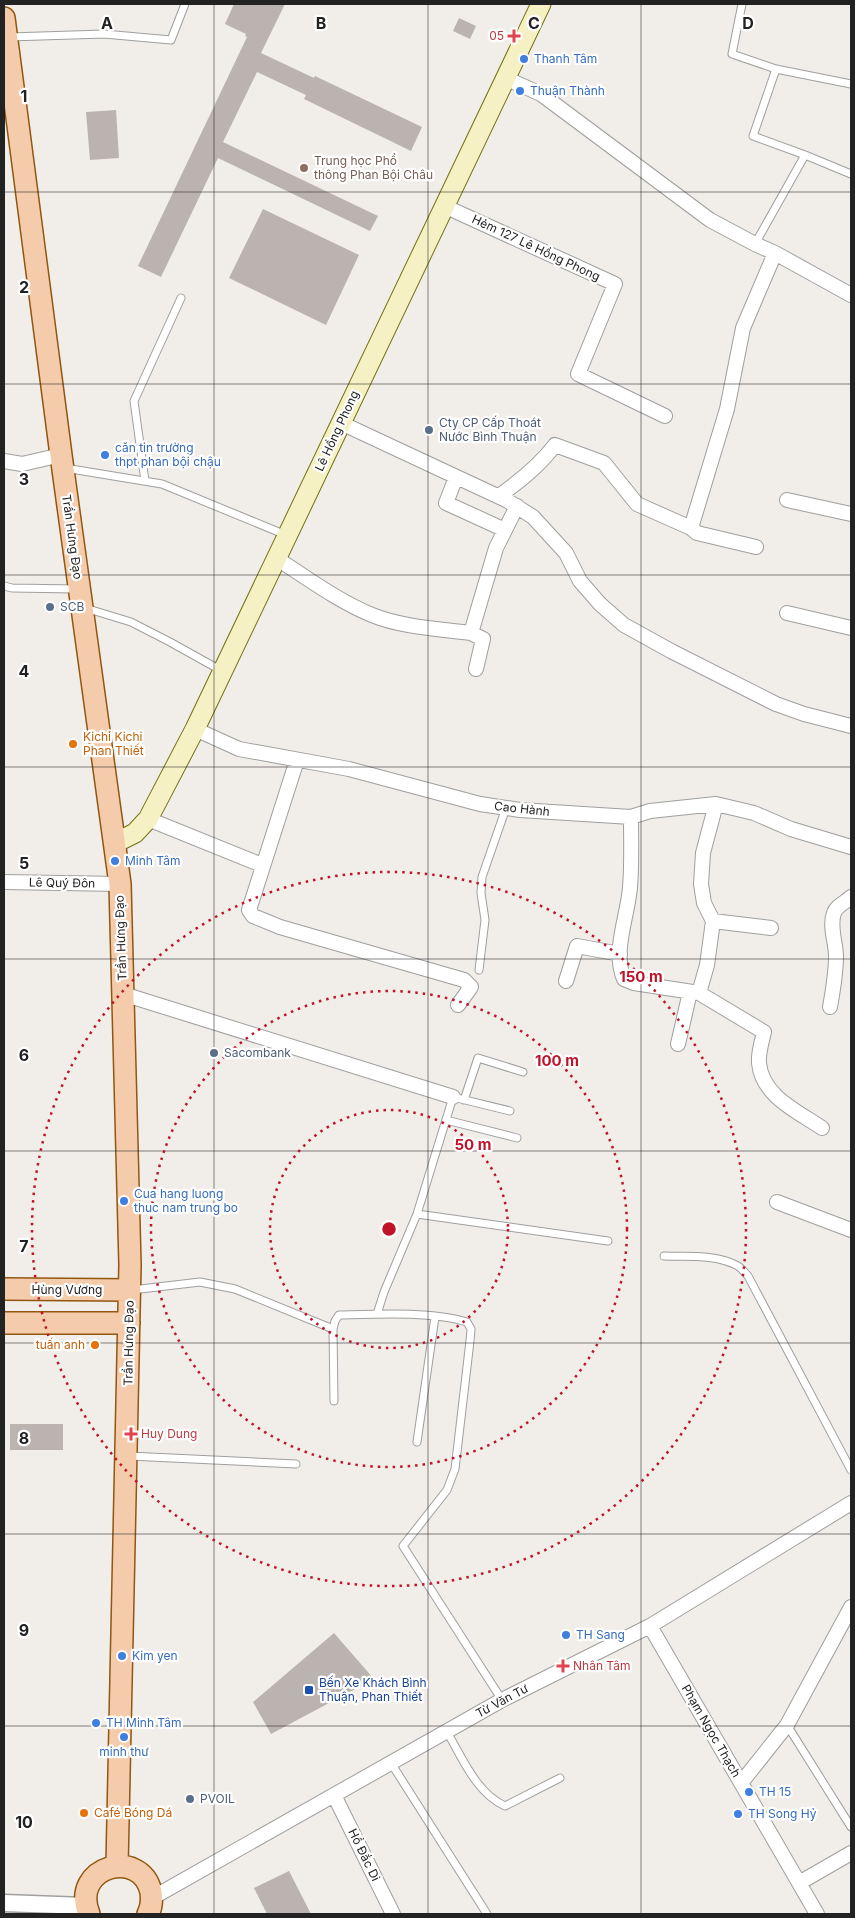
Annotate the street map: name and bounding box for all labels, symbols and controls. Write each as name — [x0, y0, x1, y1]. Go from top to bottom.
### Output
text: A — [101, 13, 113, 33]
text: B — [316, 13, 326, 33]
text: C — [528, 13, 540, 33]
text: D — [742, 13, 754, 33]
place label: 05 — [489, 28, 504, 43]
marker: 05 — [508, 30, 520, 42]
place label: Thanh Tâm — [534, 51, 597, 66]
marker: Thanh Tâm — [518, 53, 530, 65]
place label: Thuận Thành — [530, 83, 605, 98]
marker: Thuận Thành — [514, 85, 526, 97]
text: 1 — [21, 86, 27, 106]
place label: Trung học Phổ thông Phan Bội Châu — [314, 153, 433, 182]
marker: Trung học Phổ thông Phan Bội Châu — [298, 162, 310, 174]
street label: Hẻm 127 Lê Hồng Phong — [470, 211, 603, 284]
text: 2 — [19, 277, 29, 297]
street label: Lê Hồng Phong — [311, 388, 362, 474]
place label: Cty CP Cấp Thoát Nước Bình Thuận — [439, 415, 541, 444]
marker: Cty CP Cấp Thoát Nước Bình Thuận — [423, 424, 435, 436]
place label: căn tin trường thpt phan bội chậu — [115, 440, 221, 469]
marker: căn tin trường thpt phan bội chậu — [99, 449, 111, 461]
text: 3 — [19, 469, 29, 489]
street label: Trần Hưng Đạo — [59, 494, 86, 580]
place label: SCB — [60, 599, 84, 614]
marker: SCB — [44, 601, 56, 613]
text: 4 — [19, 661, 30, 681]
place label: Kichi Kichi Phan Thiết — [83, 729, 144, 758]
marker: Kichi Kichi Phan Thiết — [67, 738, 79, 750]
street label: Cao Hành — [493, 798, 551, 819]
text: 5 — [19, 853, 29, 873]
place label: Minh Tâm — [125, 853, 180, 868]
marker: Minh Tâm — [109, 855, 121, 867]
street label: Lê Quý Đôn — [29, 874, 95, 891]
street label: Trần Hưng Đạo — [112, 895, 129, 981]
text: 150 m — [619, 967, 663, 986]
text: 6 — [19, 1045, 29, 1065]
place label: Sacombank — [224, 1045, 291, 1060]
marker: Sacombank — [208, 1047, 220, 1059]
text: 100 m — [535, 1051, 579, 1070]
text: 50 m — [455, 1135, 491, 1154]
place label: Cua hang luong thuc nam trung bo — [134, 1186, 238, 1215]
marker: Cua hang luong thuc nam trung bo — [118, 1195, 130, 1207]
centre of rings — [380, 1220, 398, 1238]
text: 7 — [19, 1236, 29, 1256]
street label: Hùng Vương — [32, 1282, 102, 1297]
street label: Trần Hưng Đạo — [120, 1300, 137, 1386]
place label: tuấn anh — [36, 1337, 85, 1352]
marker: tuấn anh — [89, 1339, 101, 1351]
place label: Huy Dung — [141, 1426, 197, 1441]
text: 8 — [19, 1428, 29, 1448]
marker: Huy Dung — [125, 1428, 137, 1440]
text: 9 — [19, 1620, 29, 1640]
place label: TH Sang — [576, 1627, 625, 1642]
marker: TH Sang — [560, 1629, 572, 1641]
place label: Kim yen — [132, 1648, 178, 1663]
marker: Kim yen — [116, 1650, 128, 1662]
place label: Nhân Tâm — [573, 1658, 630, 1673]
marker: Nhân Tâm — [557, 1660, 569, 1672]
place label: Bến Xe Khách Bình Thuận, Phan Thiết — [319, 1675, 427, 1704]
street label: Từ Văn Tư — [473, 1680, 531, 1721]
street label: Phạm Ngọc Thạch — [679, 1682, 744, 1780]
marker: Bến Xe Khách Bình Thuận, Phan Thiết — [303, 1684, 315, 1696]
place label: TH Minh Tâm — [106, 1715, 181, 1730]
marker: TH Minh Tâm — [90, 1717, 102, 1729]
marker: minh thư — [118, 1731, 130, 1743]
place label: minh thư — [99, 1744, 149, 1759]
place label: TH 15 — [759, 1784, 791, 1799]
marker: TH 15 — [743, 1786, 755, 1798]
place label: PVOIL — [200, 1791, 235, 1806]
marker: PVOIL — [184, 1793, 196, 1805]
place label: Café Bóng Dá — [94, 1805, 172, 1820]
place label: TH Song Hỷ — [748, 1806, 817, 1821]
marker: Café Bóng Dá — [78, 1807, 90, 1819]
marker: TH Song Hỷ — [732, 1808, 744, 1820]
text: 10 — [15, 1812, 33, 1832]
street label: Hồ Đắc Di — [345, 1826, 384, 1884]

